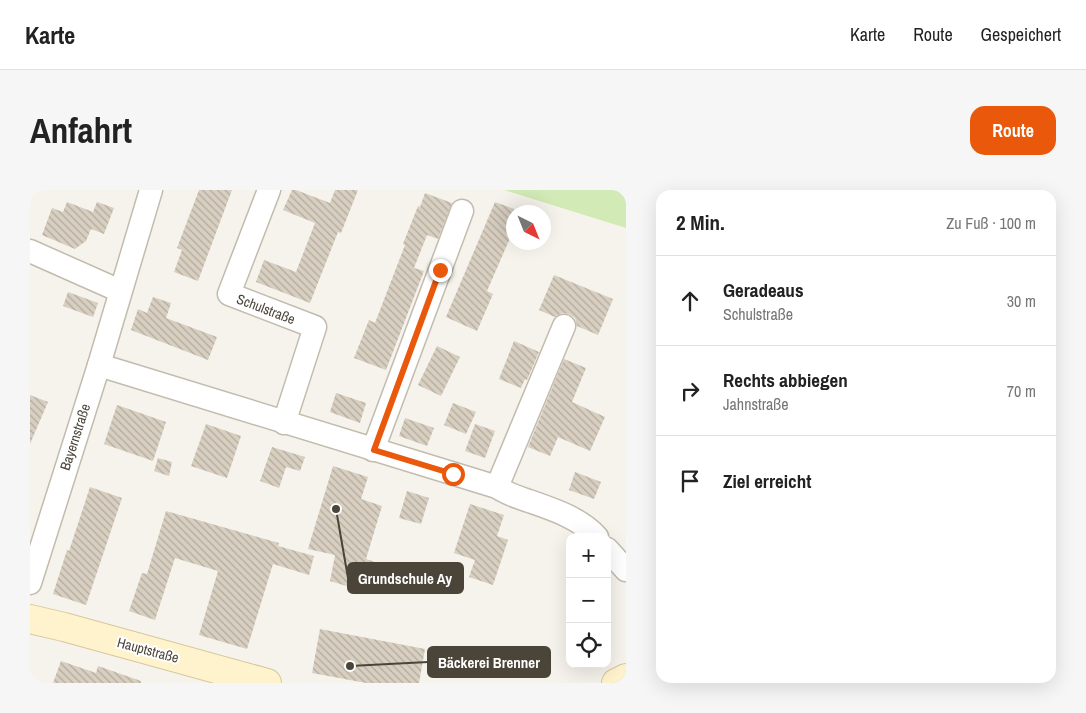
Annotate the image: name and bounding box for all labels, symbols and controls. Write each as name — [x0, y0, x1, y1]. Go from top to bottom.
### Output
text: Karte — [25, 19, 75, 51]
text: Karte — [850, 22, 885, 47]
text: Route — [913, 22, 953, 47]
text: Gespeichert — [981, 22, 1061, 47]
button: Route — [970, 106, 1056, 155]
text: Anfahrt — [30, 107, 132, 154]
north arrow — [506, 205, 551, 250]
text: 2 Min. — [676, 208, 725, 237]
text: Zu Fuß · 100 m — [946, 212, 1036, 234]
route end — [429, 259, 452, 282]
text: Geradeaus — [723, 277, 804, 303]
icon: ahead — [676, 287, 704, 315]
street label: Schulstraße — [234, 290, 298, 328]
text: 30 m — [1007, 290, 1036, 312]
text: Schulstraße — [723, 303, 793, 325]
text: Rechts abbiegen — [723, 367, 848, 393]
icon: right — [676, 377, 704, 405]
text: 70 m — [1007, 380, 1036, 402]
text: Jahnstraße — [723, 393, 789, 415]
street label: Bayernstraße — [56, 401, 94, 473]
route start — [442, 463, 465, 486]
icon: arrive — [676, 467, 704, 495]
text: Ziel erreicht — [723, 468, 811, 494]
map controls — [566, 533, 611, 668]
button: + — [566, 533, 611, 578]
callout: Grundschule Ay — [348, 563, 463, 593]
text: Grundschule Ay — [358, 568, 452, 589]
button: − — [566, 578, 611, 623]
button: locate — [566, 623, 611, 668]
street label: Hauptstraße — [115, 633, 181, 667]
callout: Bäckerei Brenner — [428, 647, 550, 677]
text: Bäckerei Brenner — [438, 652, 540, 673]

